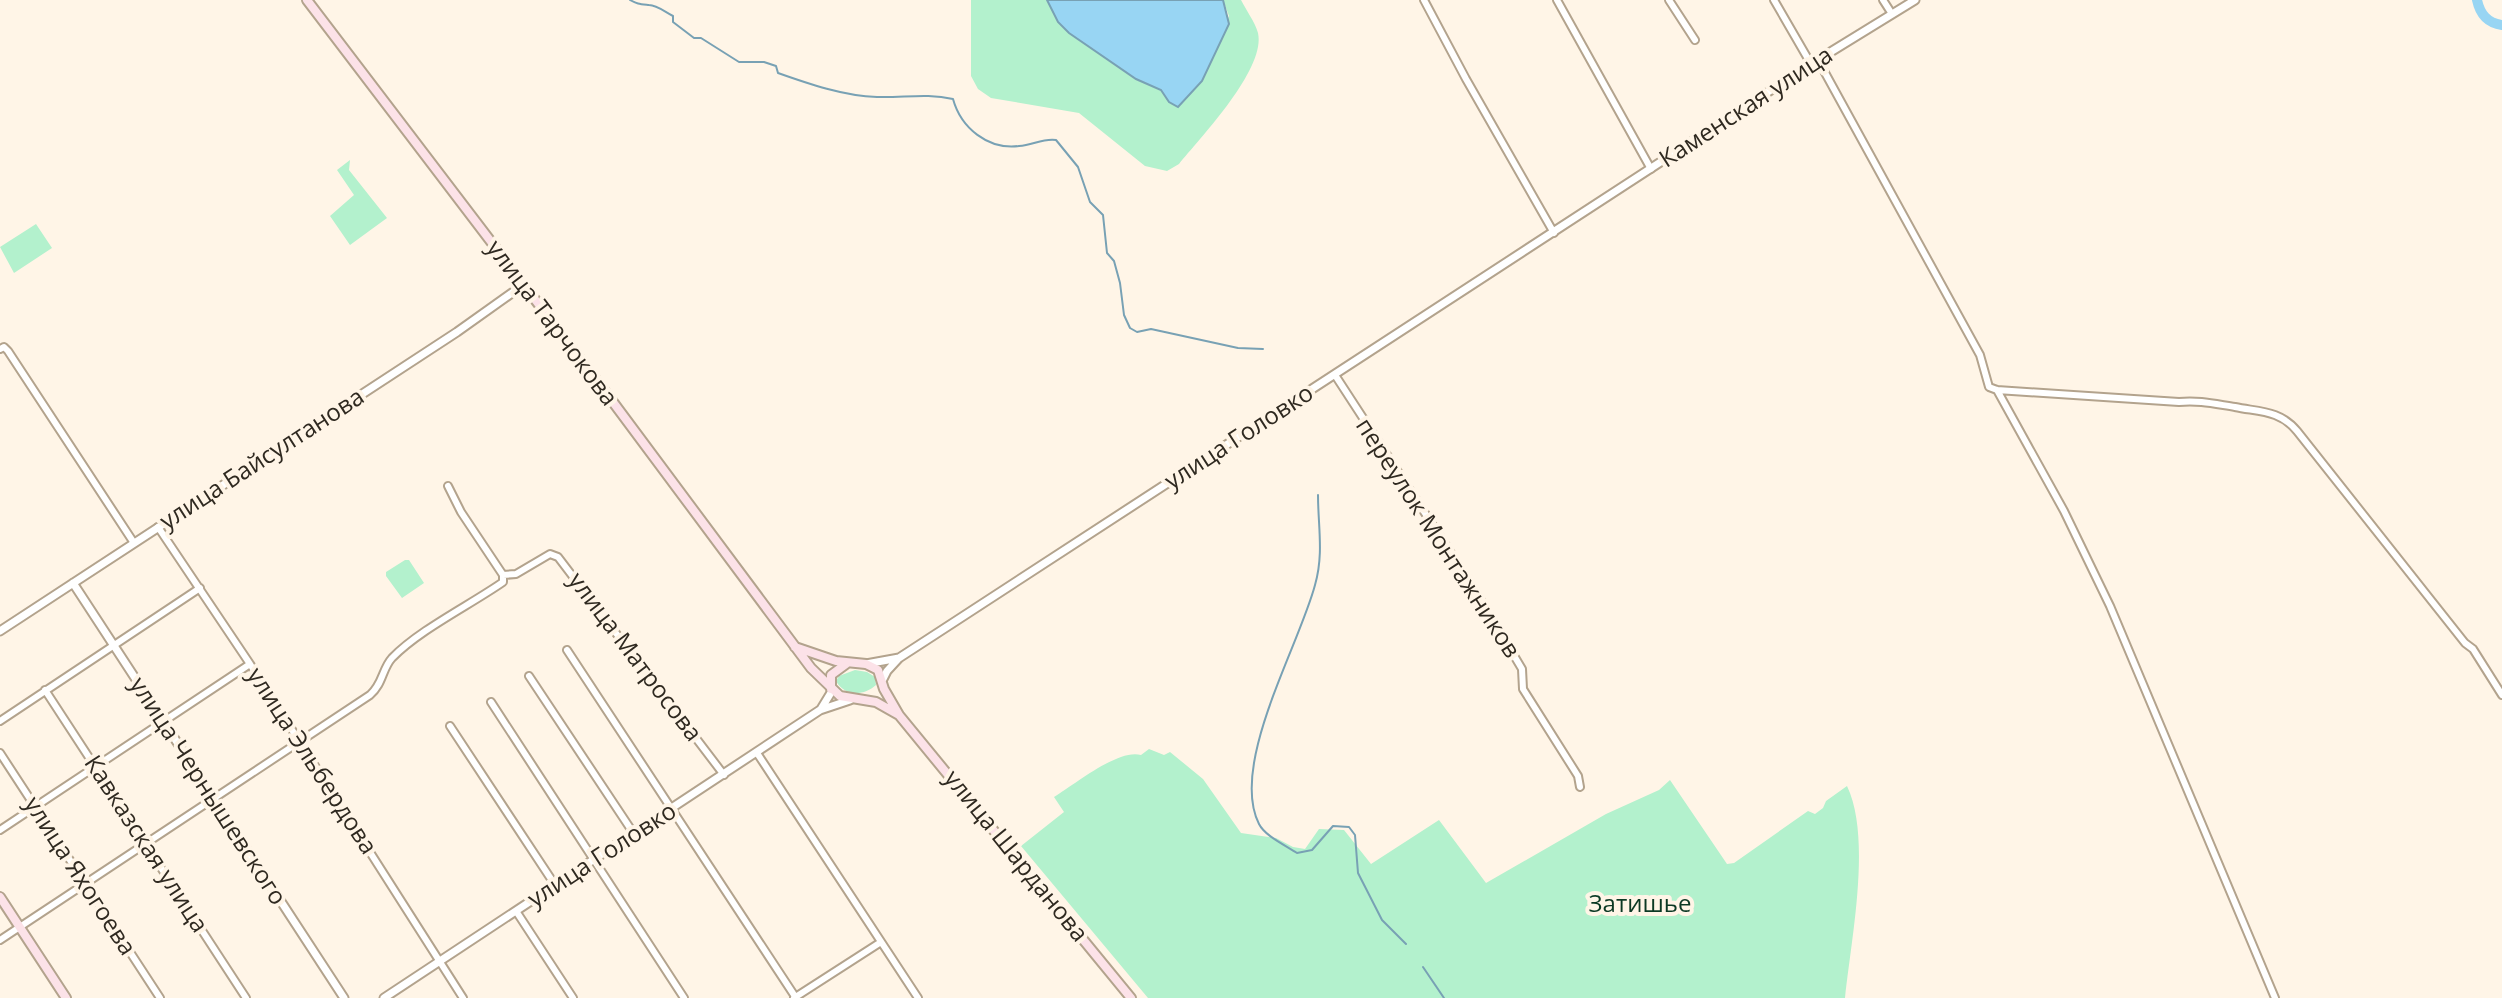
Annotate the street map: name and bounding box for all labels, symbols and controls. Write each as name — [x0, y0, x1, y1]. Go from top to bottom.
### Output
street label: Каменская улица — [1652, 37, 1838, 174]
street label: улица Тарчокова — [480, 232, 627, 412]
street label: улица Головко — [1157, 375, 1319, 496]
street label: улица Байсултанова — [153, 379, 370, 536]
street label: переулок Монтажников — [1349, 411, 1529, 664]
street label: улица Матросова — [562, 565, 711, 747]
street label: улица Эльбердова — [240, 660, 386, 860]
street label: улица Чернышевского — [123, 670, 295, 911]
street label: Кавказская улица — [78, 748, 217, 938]
street label: улица Шарданова — [938, 762, 1097, 948]
street label: улица Яхогоева — [18, 789, 145, 961]
street label: улица Головко — [520, 793, 682, 914]
park label: Затишье — [1589, 886, 1691, 919]

